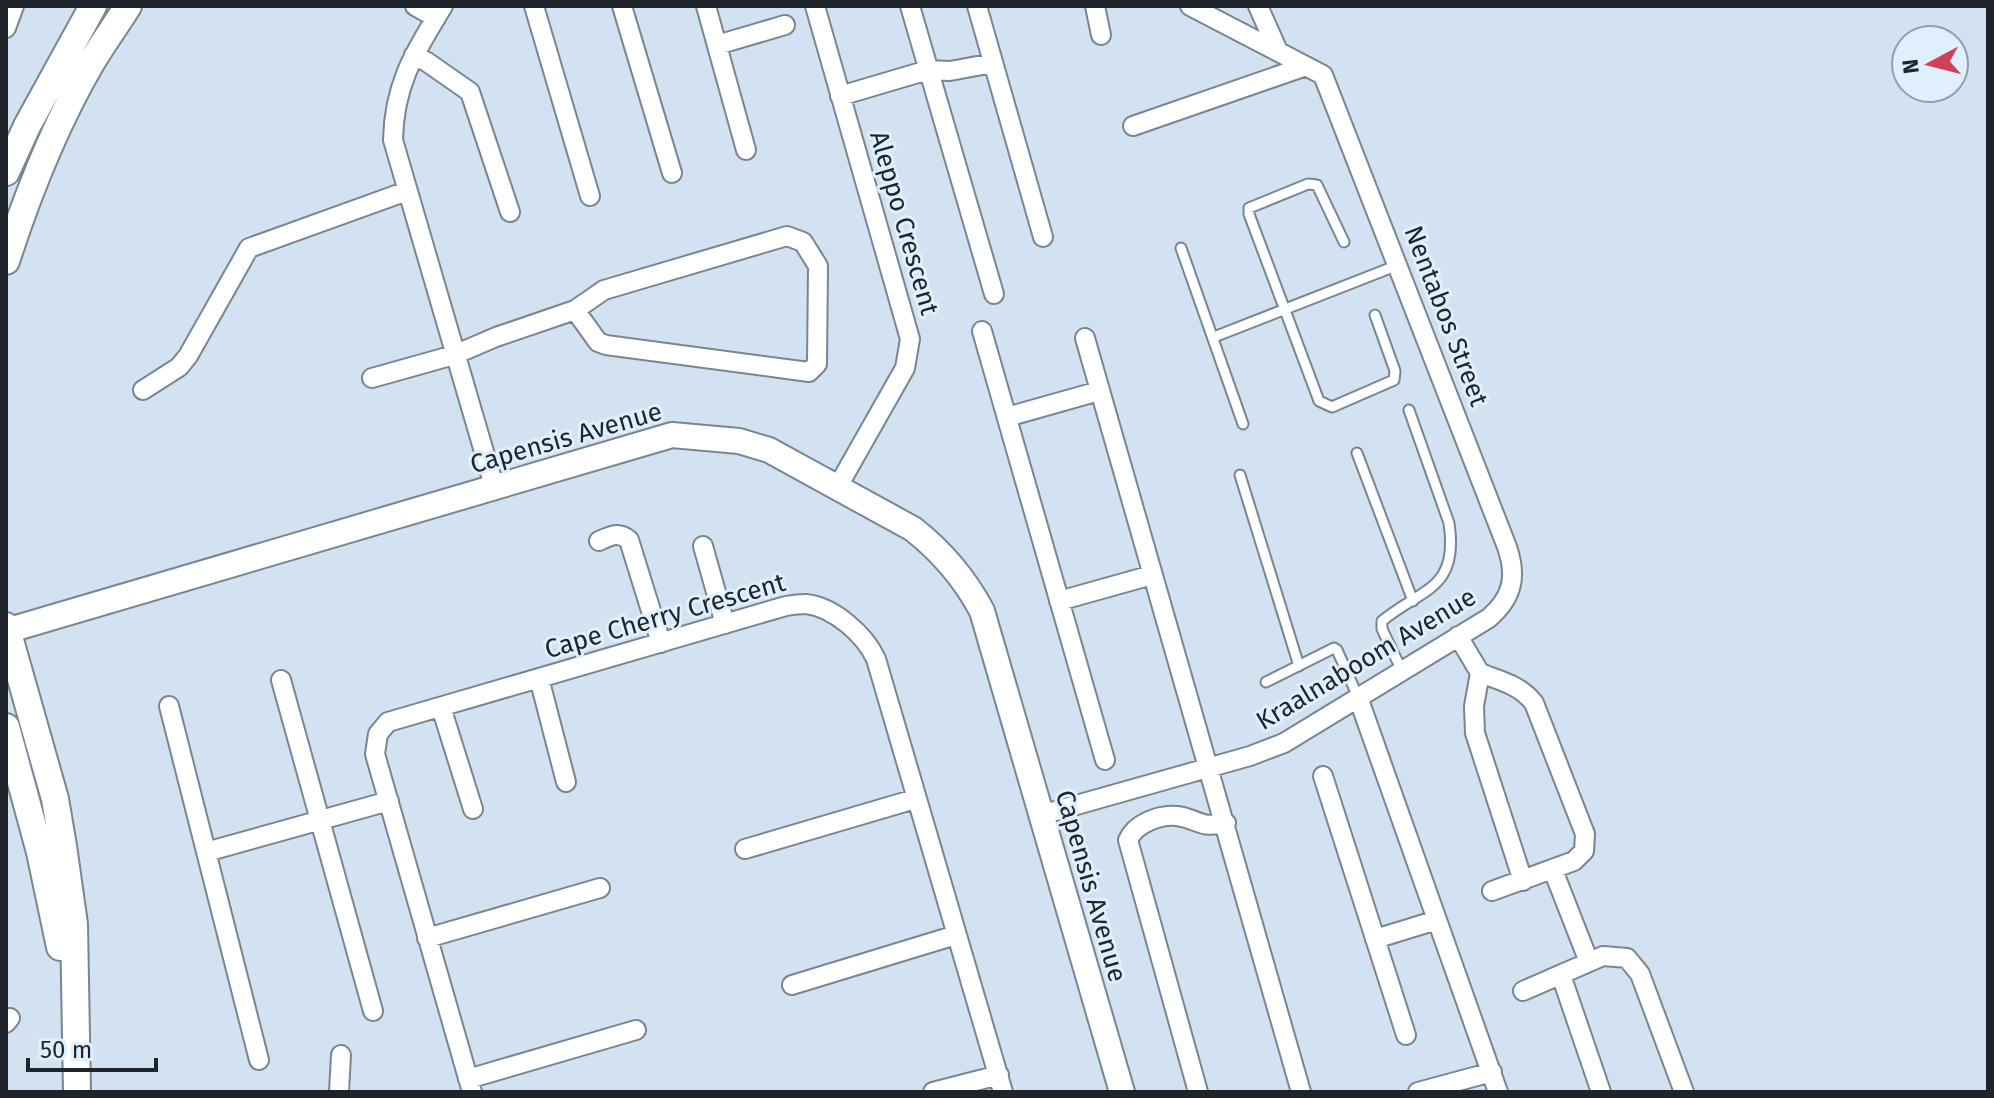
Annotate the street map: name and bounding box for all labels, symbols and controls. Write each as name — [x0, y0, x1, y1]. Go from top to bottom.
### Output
north arrow — [1890, 24, 1970, 104]
text: N — [1896, 57, 1925, 75]
street label: Aleppo Crescent — [863, 127, 945, 319]
street label: Nentabos Street — [1397, 221, 1495, 411]
street label: Capensis Avenue — [467, 396, 665, 480]
street label: Cape Cherry Crescent — [541, 567, 789, 665]
street label: Kraalnaboom Avenue — [1251, 581, 1481, 737]
street label: Capensis Avenue — [1049, 787, 1133, 985]
scale bar — [28, 1022, 156, 1072]
text: 50 m — [40, 1036, 92, 1064]

